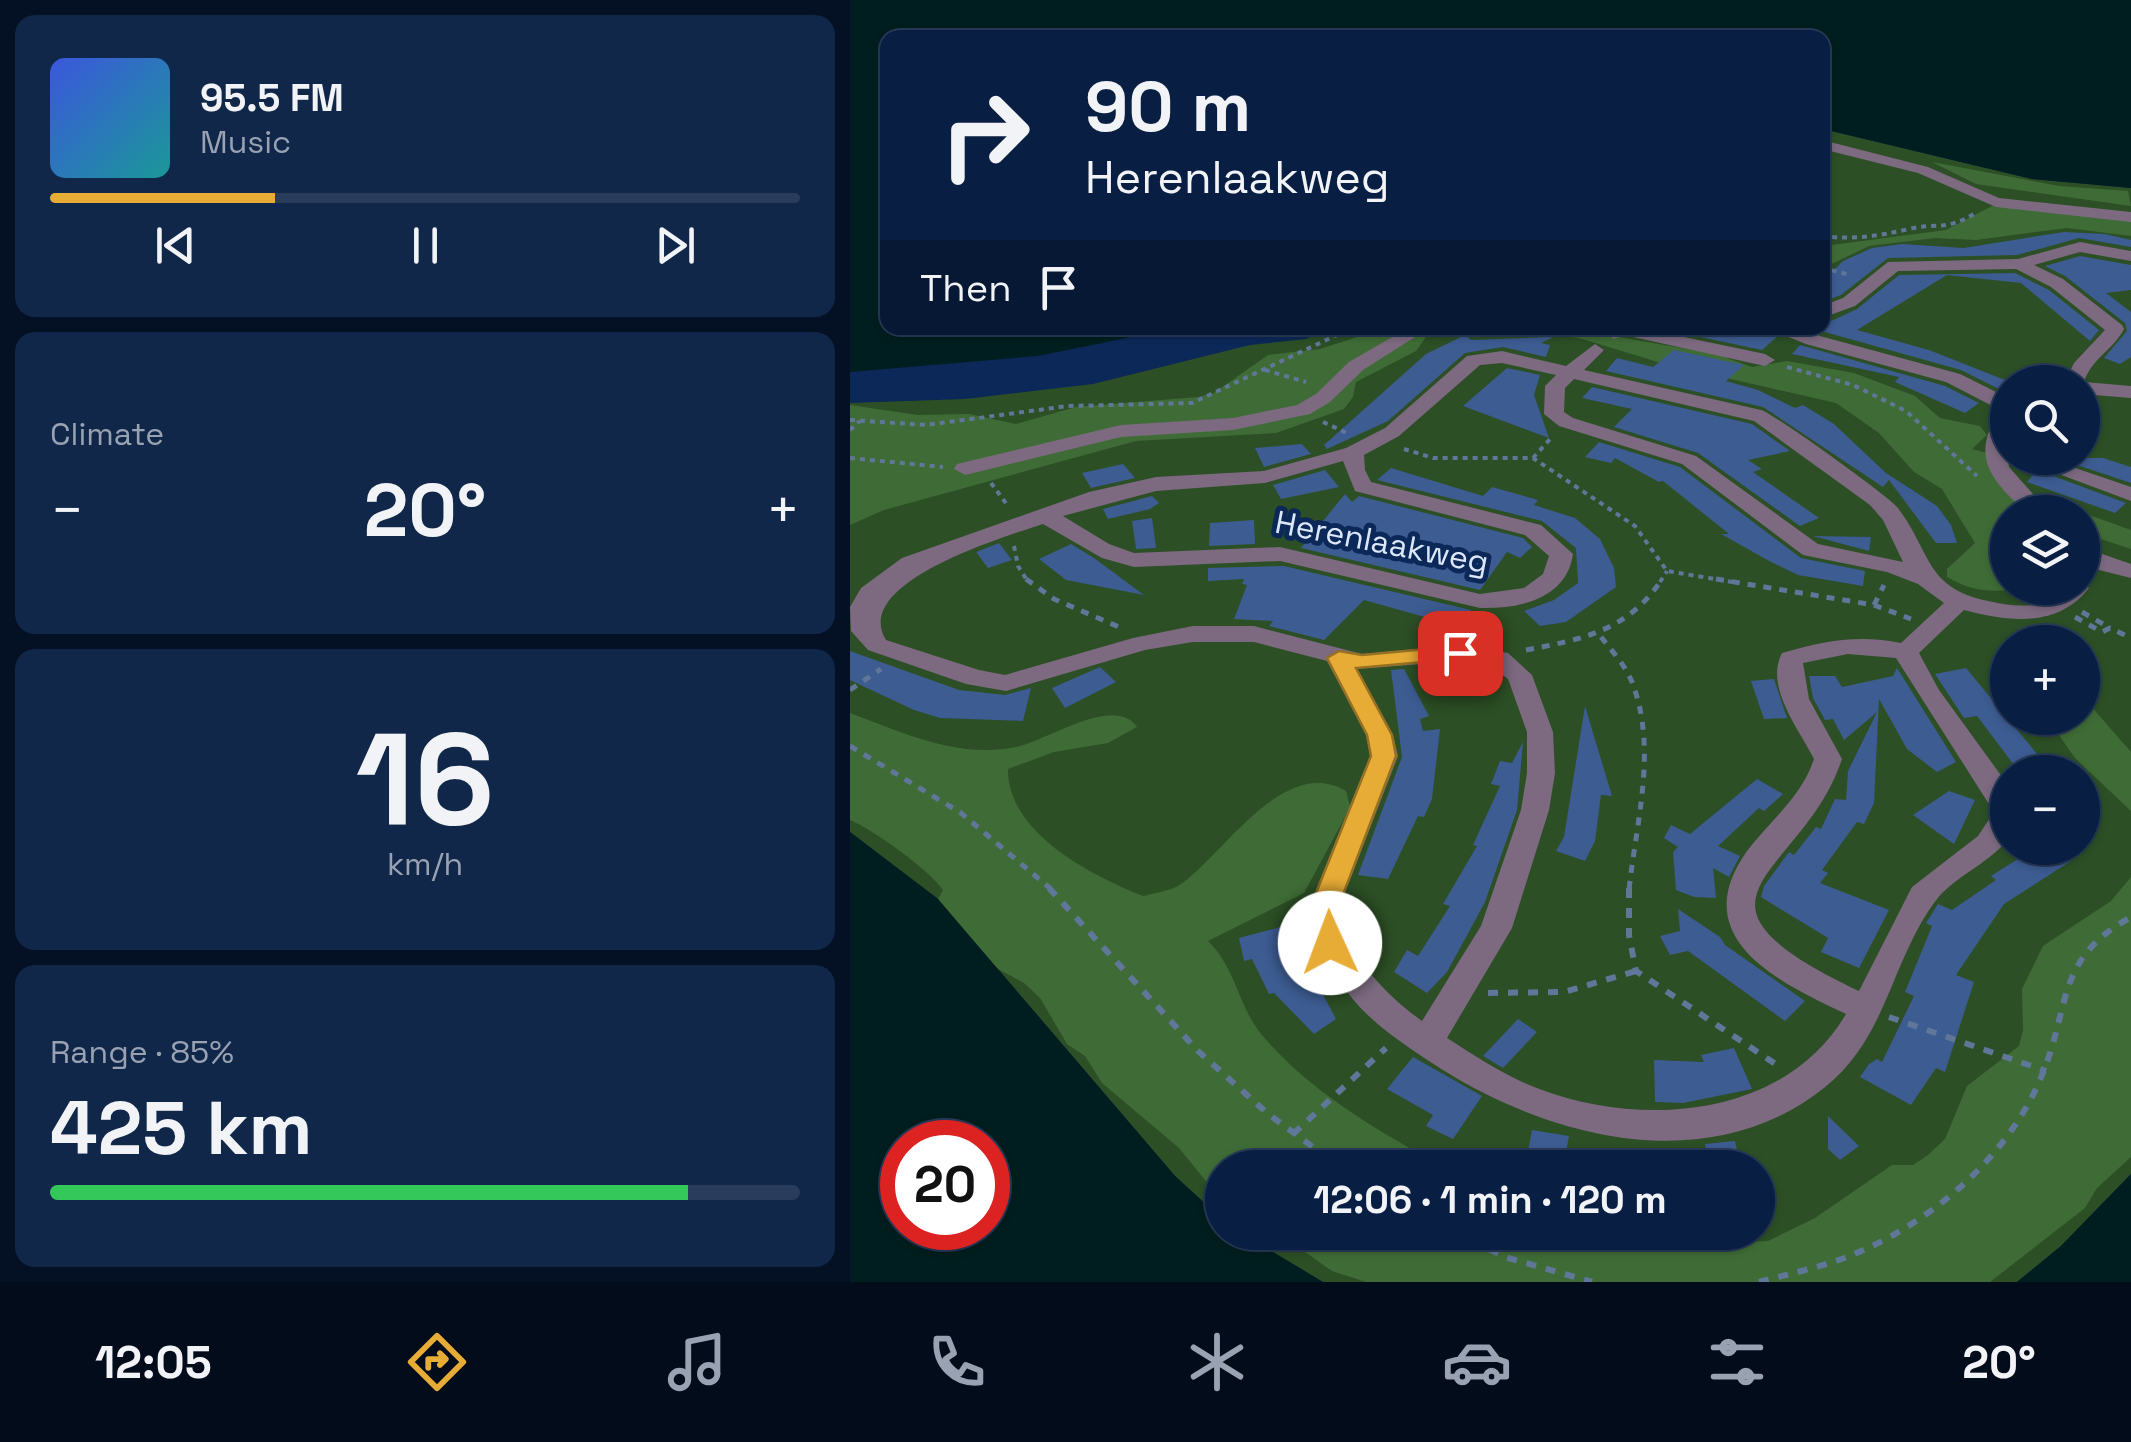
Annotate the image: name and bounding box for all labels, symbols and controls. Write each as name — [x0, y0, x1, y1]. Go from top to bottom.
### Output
text: 90 m — [1085, 62, 1251, 151]
icon: right — [920, 70, 1050, 200]
text: 95.5 FM — [200, 74, 344, 122]
text: Music — [200, 122, 291, 162]
text: Herenlaakweg — [1085, 149, 1390, 206]
icon: previous — [148, 218, 203, 273]
icon: pause — [398, 218, 453, 273]
icon: next — [648, 218, 703, 273]
icon: arrive — [1031, 260, 1086, 315]
text: Then — [920, 264, 1011, 312]
map controls — [1990, 365, 2100, 865]
button: search — [1990, 365, 2100, 475]
text: Climate — [50, 414, 164, 454]
text: 20° — [364, 462, 486, 558]
text: − — [50, 475, 84, 545]
text: + — [766, 475, 800, 545]
button: layers — [1990, 495, 2100, 605]
street label: Herenlaakweg — [1272, 502, 1492, 582]
pin — [1418, 611, 1503, 696]
button: + — [1990, 625, 2100, 735]
icon: arrive — [1433, 626, 1488, 681]
text: 16 — [355, 696, 495, 862]
button: − — [1990, 755, 2100, 865]
text: km/h — [387, 844, 463, 884]
position arrow — [1278, 891, 1382, 995]
text: Range · 85% — [50, 1032, 234, 1072]
text: 425 km — [50, 1080, 313, 1176]
speed limit sign: 20 — [880, 1120, 1010, 1250]
text: 12:06 · 1 min · 120 m — [1313, 1176, 1667, 1224]
icon: directions — [402, 1327, 472, 1397]
icon: music — [662, 1327, 732, 1397]
icon: phone — [922, 1327, 992, 1397]
icon: climate — [1182, 1327, 1252, 1397]
icon: car — [1442, 1327, 1512, 1397]
icon: filters — [1702, 1327, 1772, 1397]
text: 12:05 — [95, 1334, 212, 1391]
text: 20° — [1962, 1334, 2036, 1391]

